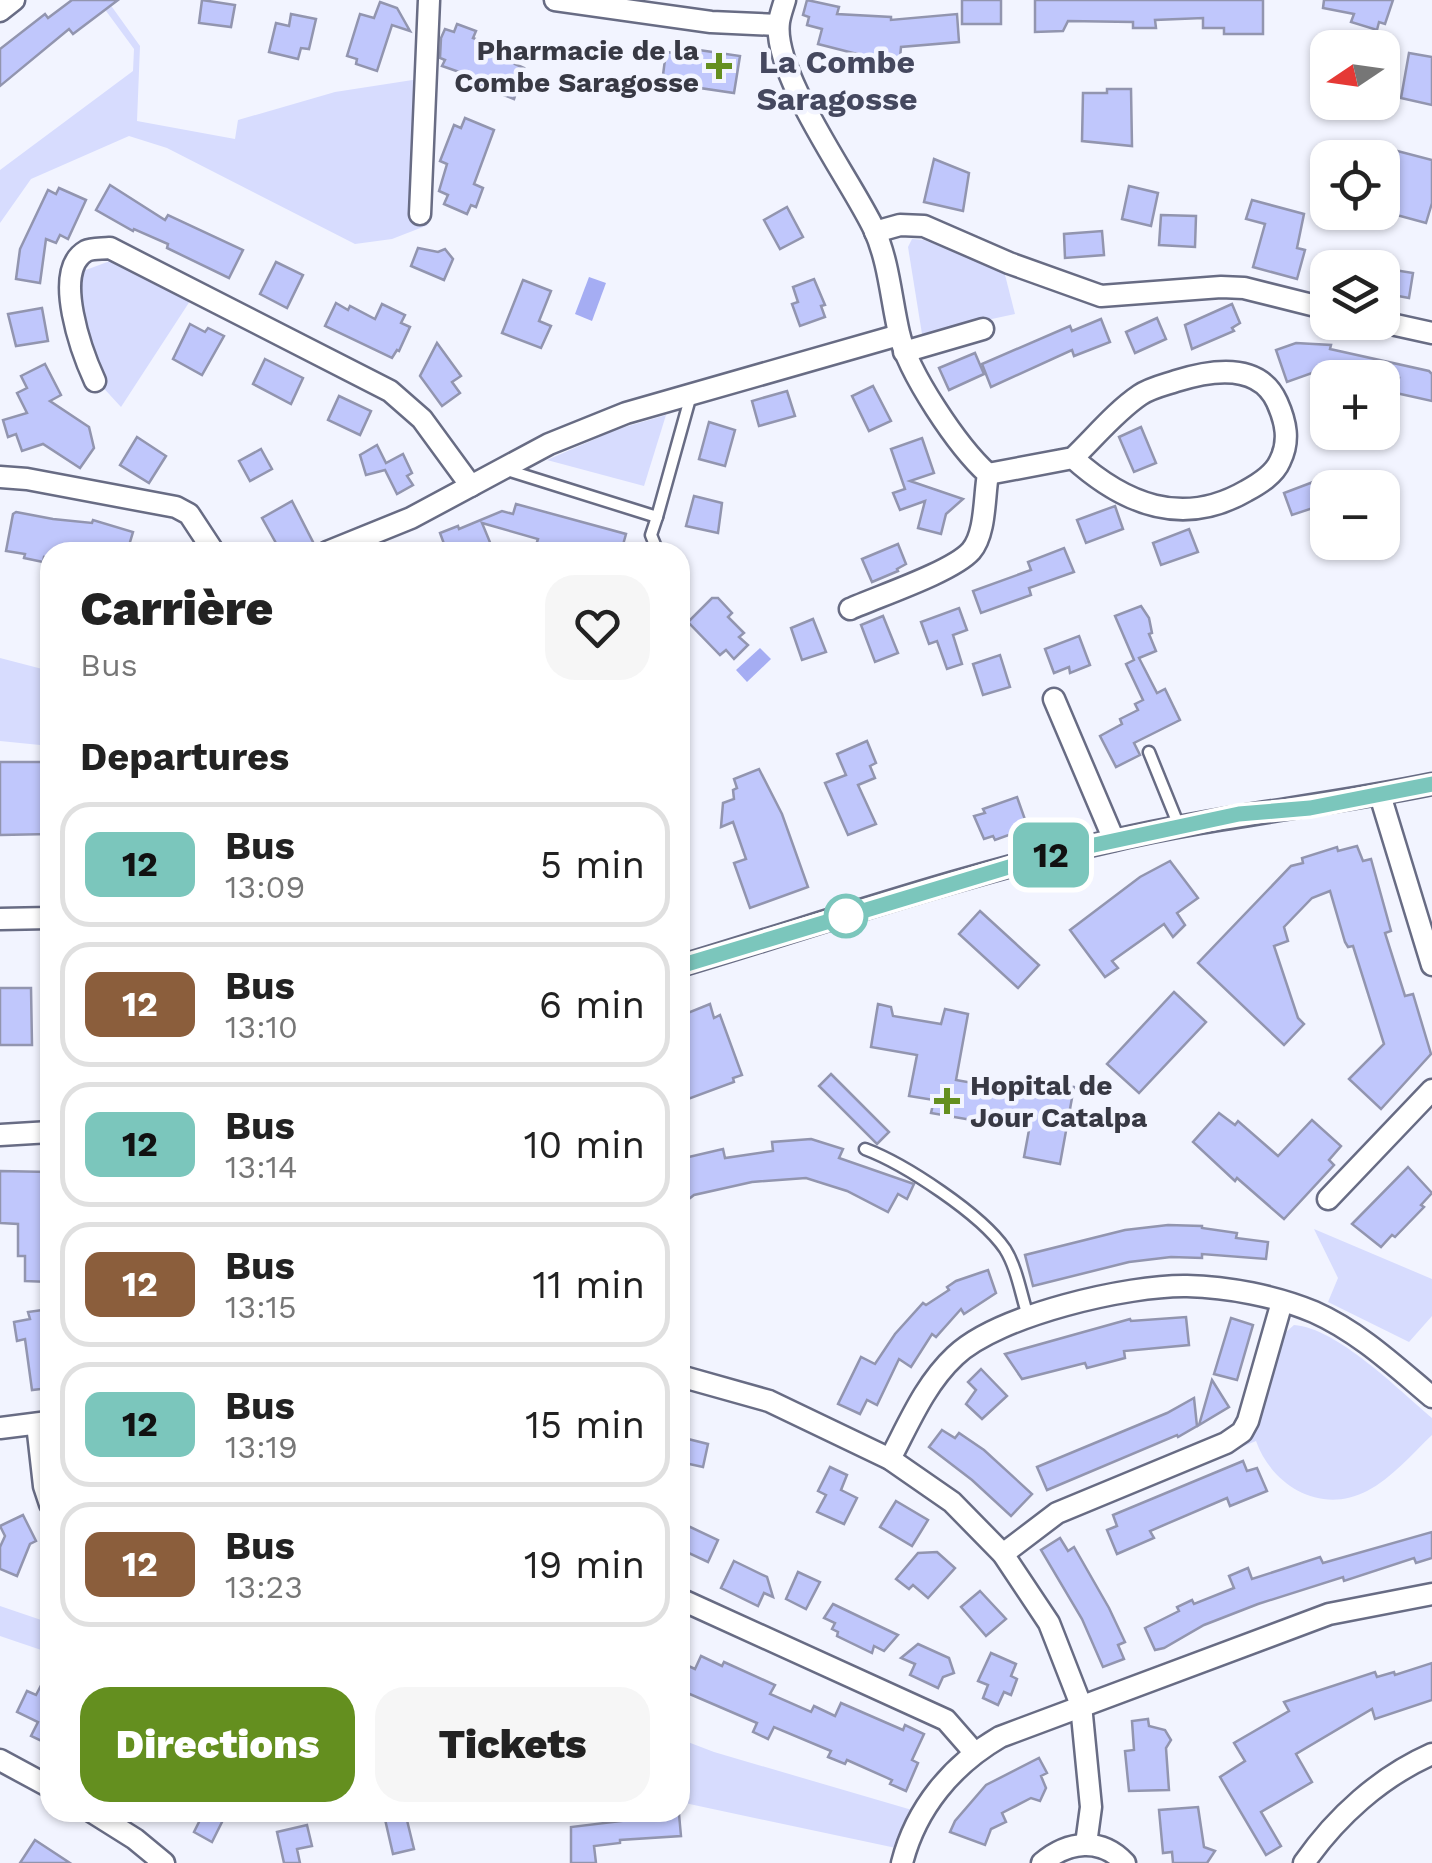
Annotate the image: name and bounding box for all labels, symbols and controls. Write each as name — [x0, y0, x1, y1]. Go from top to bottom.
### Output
north arrow — [1310, 30, 1400, 120]
map controls — [1310, 30, 1400, 560]
place label: Pharmacie de la Combe Saragosse — [454, 34, 700, 99]
district label: La Combe Saragosse — [757, 43, 917, 118]
marker: Pharmacie de la Combe Saragosse — [708, 55, 730, 77]
button: locate — [1310, 140, 1400, 230]
button: layers — [1310, 250, 1400, 340]
button: + — [1310, 360, 1400, 450]
button: − — [1310, 470, 1400, 560]
button: heart — [545, 575, 650, 680]
text: Carrière — [80, 580, 273, 637]
text: Bus — [80, 646, 138, 684]
text: Departures — [80, 735, 289, 779]
line badge: 12 — [1006, 822, 1096, 888]
text: Bus — [225, 824, 295, 868]
text: 12 — [1033, 834, 1069, 876]
text: 12 — [122, 843, 158, 885]
text: 5 min — [540, 843, 645, 887]
text: 13:09 — [225, 868, 305, 906]
unlabelled marker — [825, 895, 867, 937]
text: Bus — [225, 964, 295, 1008]
text: 12 — [122, 983, 158, 1025]
text: 6 min — [539, 983, 645, 1027]
text: 13:10 — [225, 1008, 298, 1046]
place label: Hopital de Jour Catalpa — [970, 1069, 1148, 1134]
marker: Hopital de Jour Catalpa — [934, 1088, 960, 1114]
text: Bus — [225, 1104, 295, 1148]
text: 12 — [122, 1123, 158, 1165]
text: 10 min — [524, 1123, 645, 1167]
text: 13:14 — [225, 1148, 298, 1186]
text: Bus — [225, 1244, 295, 1288]
text: 12 — [122, 1263, 158, 1305]
text: 11 min — [533, 1263, 645, 1307]
text: 13:15 — [225, 1288, 297, 1326]
text: Bus — [225, 1384, 295, 1428]
text: 12 — [122, 1403, 158, 1445]
text: 15 min — [525, 1403, 645, 1447]
text: 13:19 — [225, 1428, 298, 1466]
text: Bus — [225, 1524, 295, 1568]
text: 12 — [122, 1543, 158, 1585]
text: 19 min — [524, 1543, 645, 1587]
text: 13:23 — [225, 1568, 303, 1606]
button: Directions — [80, 1687, 355, 1802]
button: Tickets — [375, 1687, 650, 1802]

